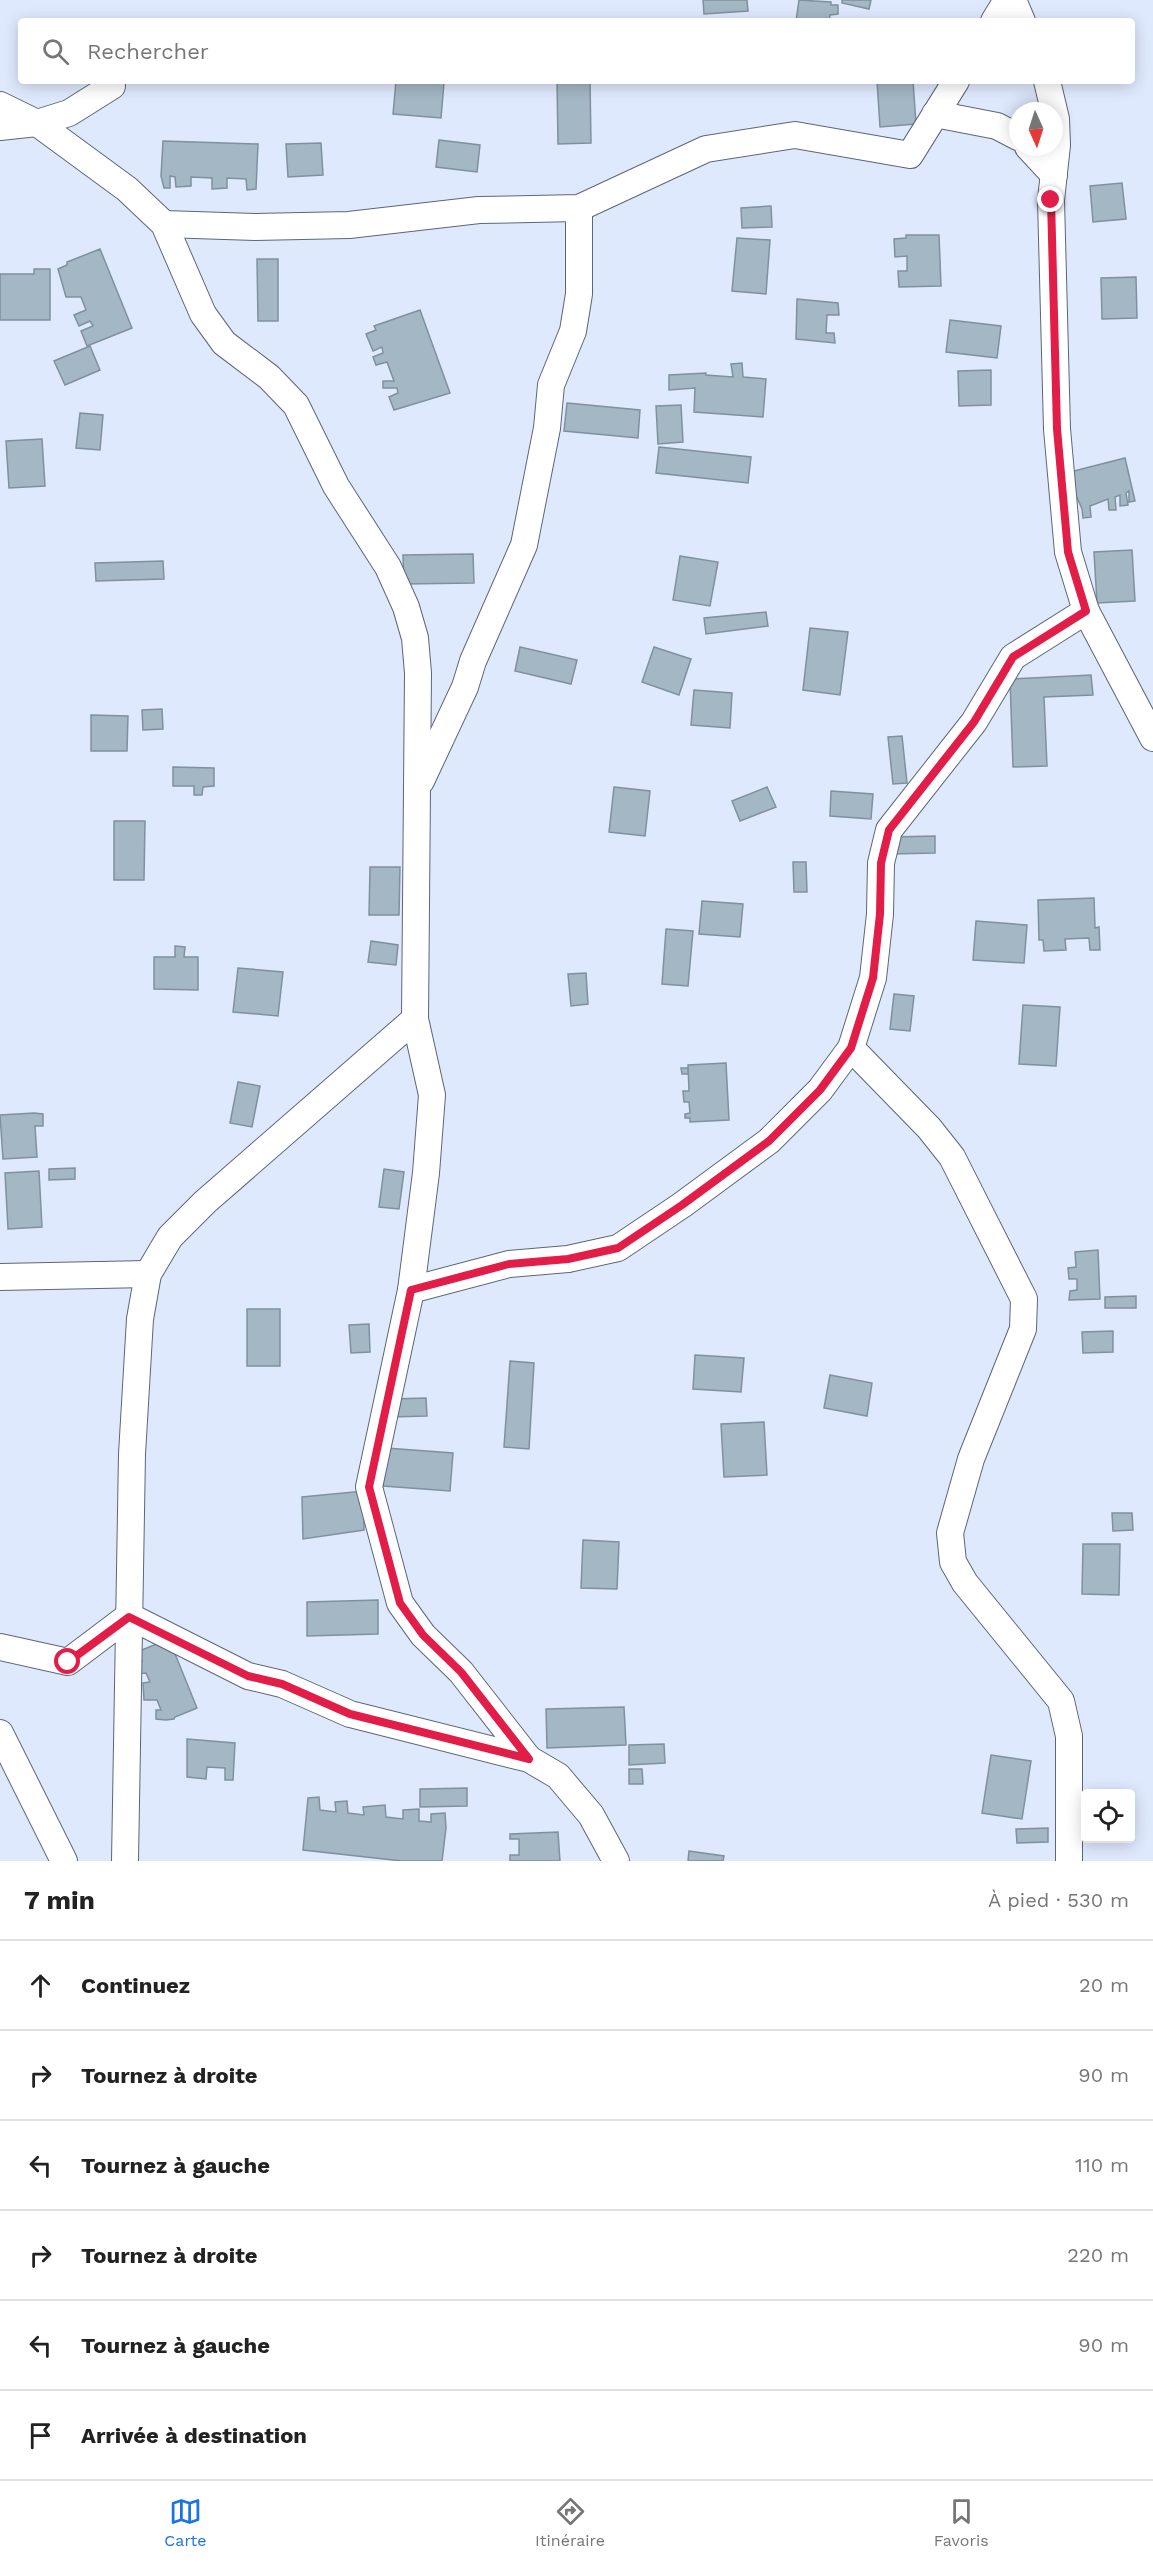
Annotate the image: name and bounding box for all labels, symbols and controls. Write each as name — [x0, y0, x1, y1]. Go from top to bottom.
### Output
search box — [18, 18, 1135, 84]
icon: search — [39, 35, 72, 68]
text: Rechercher — [87, 39, 209, 64]
north arrow — [1009, 102, 1063, 156]
route end — [1037, 186, 1063, 212]
route start — [54, 1648, 80, 1674]
map controls — [1081, 1789, 1135, 1843]
button: locate — [1081, 1789, 1135, 1843]
text: 7 min — [24, 1885, 95, 1915]
text: À pied · 530 m — [988, 1888, 1129, 1912]
icon: ahead — [24, 1969, 57, 2002]
text: Continuez — [81, 1973, 190, 1998]
text: 20 m — [1079, 1973, 1129, 1997]
icon: right — [24, 2059, 57, 2092]
text: Tournez à droite — [81, 2063, 258, 2088]
text: 90 m — [1078, 2063, 1129, 2087]
icon: left — [24, 2149, 57, 2182]
text: Tournez à gauche — [81, 2153, 270, 2178]
text: 110 m — [1075, 2153, 1129, 2177]
icon: right — [24, 2239, 57, 2272]
text: Tournez à droite — [81, 2243, 258, 2268]
text: 220 m — [1067, 2243, 1129, 2267]
icon: left — [24, 2329, 57, 2362]
text: Tournez à gauche — [81, 2333, 270, 2358]
text: 90 m — [1078, 2333, 1129, 2357]
icon: arrive — [24, 2419, 57, 2452]
text: Arrivée à destination — [81, 2423, 307, 2448]
tab: Carte — [164, 2495, 206, 2550]
tab: Itinéraire — [535, 2495, 605, 2550]
tab: Favoris — [934, 2495, 989, 2550]

